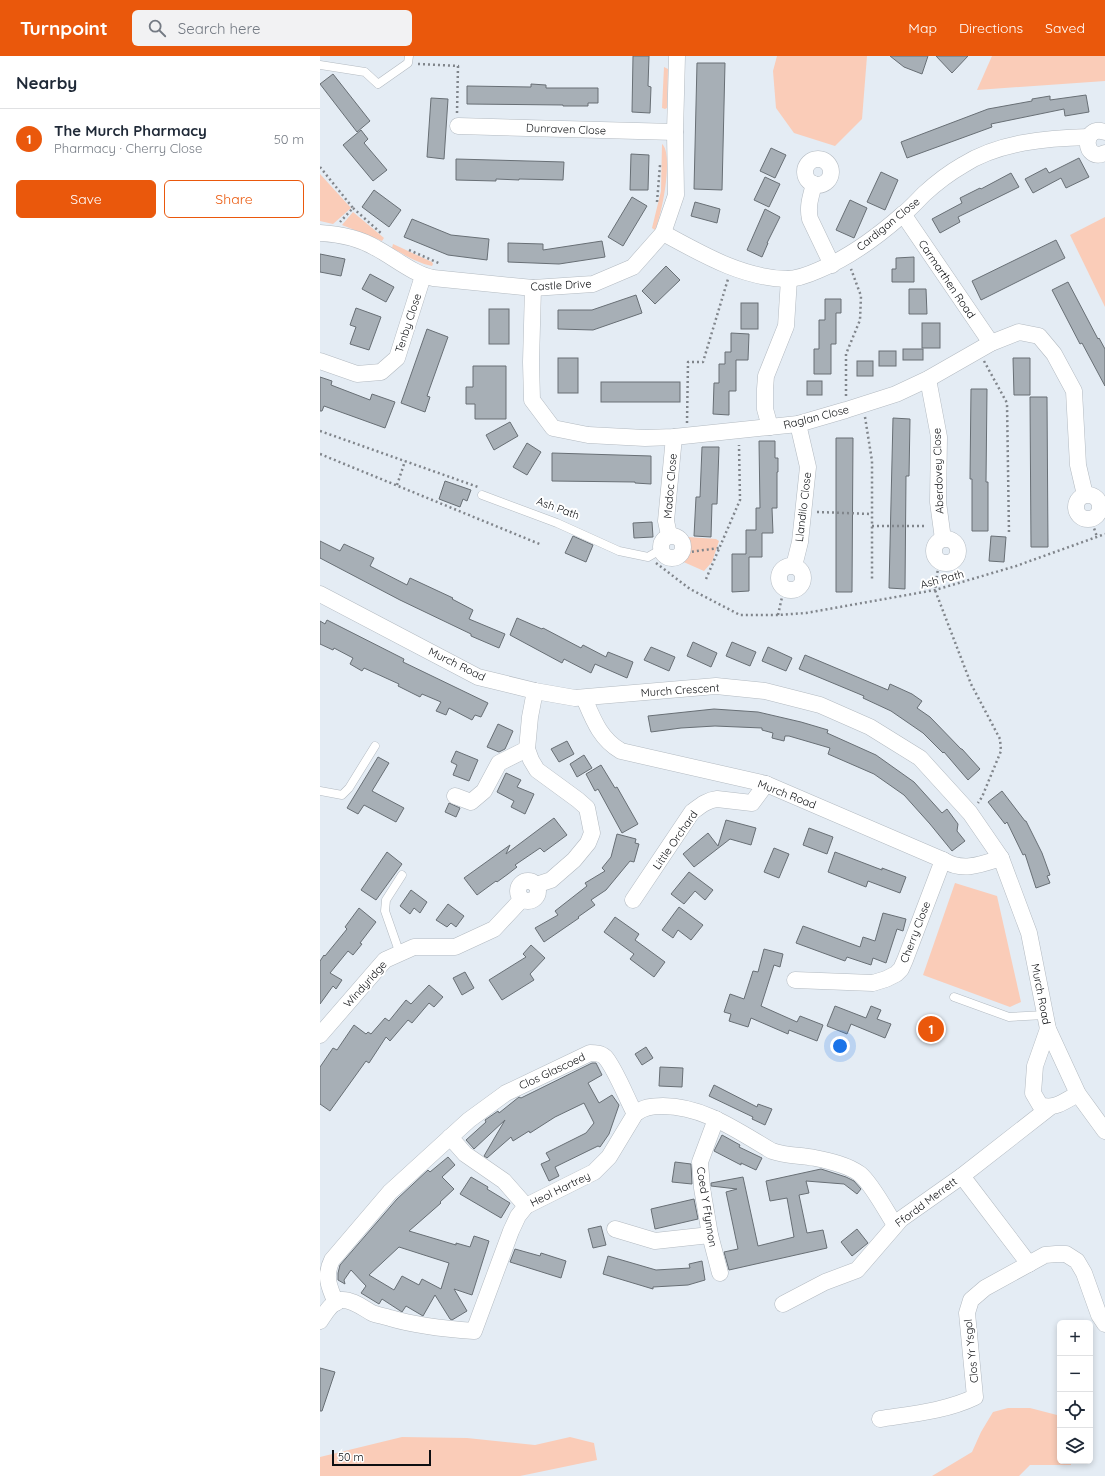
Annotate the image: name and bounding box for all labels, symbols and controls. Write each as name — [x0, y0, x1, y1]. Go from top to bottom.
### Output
search box — [132, 10, 412, 46]
text: Turnpoint — [20, 16, 108, 40]
icon: search — [146, 17, 168, 39]
text: Search here — [178, 19, 261, 38]
text: Map — [908, 19, 937, 37]
text: Directions — [959, 19, 1023, 37]
text: Saved — [1045, 19, 1085, 37]
text: Nearby — [16, 72, 77, 93]
text: The Murch Pharmacy — [54, 121, 207, 140]
street label: Dunraven Close — [526, 121, 606, 137]
text: 1 — [26, 131, 32, 147]
text: 50 m — [274, 131, 304, 147]
text: Pharmacy · Cherry Close — [54, 140, 202, 156]
button: Save — [16, 180, 156, 218]
button: Share — [164, 180, 304, 218]
street label: Cardigan Close — [854, 194, 922, 254]
street label: Carmarthen Road — [916, 237, 978, 321]
street label: Castle Drive — [530, 276, 592, 294]
street label: Tenby Close — [392, 292, 424, 354]
street label: Raglan Close — [782, 402, 850, 432]
street label: Aberdovey Close — [930, 428, 946, 514]
street label: Madoc Close — [660, 453, 680, 519]
street label: Llandilo Close — [792, 471, 814, 543]
street label: Ash Path — [535, 494, 581, 522]
street label: Ash Path — [919, 566, 965, 592]
street label: Murch Road — [426, 644, 488, 684]
street label: Murch Crescent — [640, 680, 720, 700]
street label: Murch Road — [756, 776, 818, 812]
street label: Little Orchard — [649, 808, 701, 872]
street label: Cherry Close — [897, 899, 933, 965]
street label: Windyridge — [340, 958, 390, 1010]
street label: Murch Road — [1028, 962, 1054, 1026]
pin: 1 — [918, 1014, 944, 1044]
your location — [830, 1036, 850, 1056]
street label: Clos Glascoed — [517, 1050, 587, 1092]
street label: Coed Y Ffynnon — [694, 1166, 720, 1248]
street label: Heol Hartrey — [528, 1168, 592, 1210]
street label: Ffordd Merrett — [892, 1174, 960, 1230]
street label: Clos Yr Ysgol — [961, 1318, 981, 1384]
map controls — [1057, 1320, 1093, 1464]
button: + — [1057, 1320, 1093, 1356]
button: − — [1057, 1356, 1093, 1392]
button: locate — [1057, 1392, 1093, 1428]
button: layers — [1057, 1428, 1093, 1464]
scale bar — [332, 1448, 431, 1467]
text: 50 m — [338, 1450, 364, 1464]

